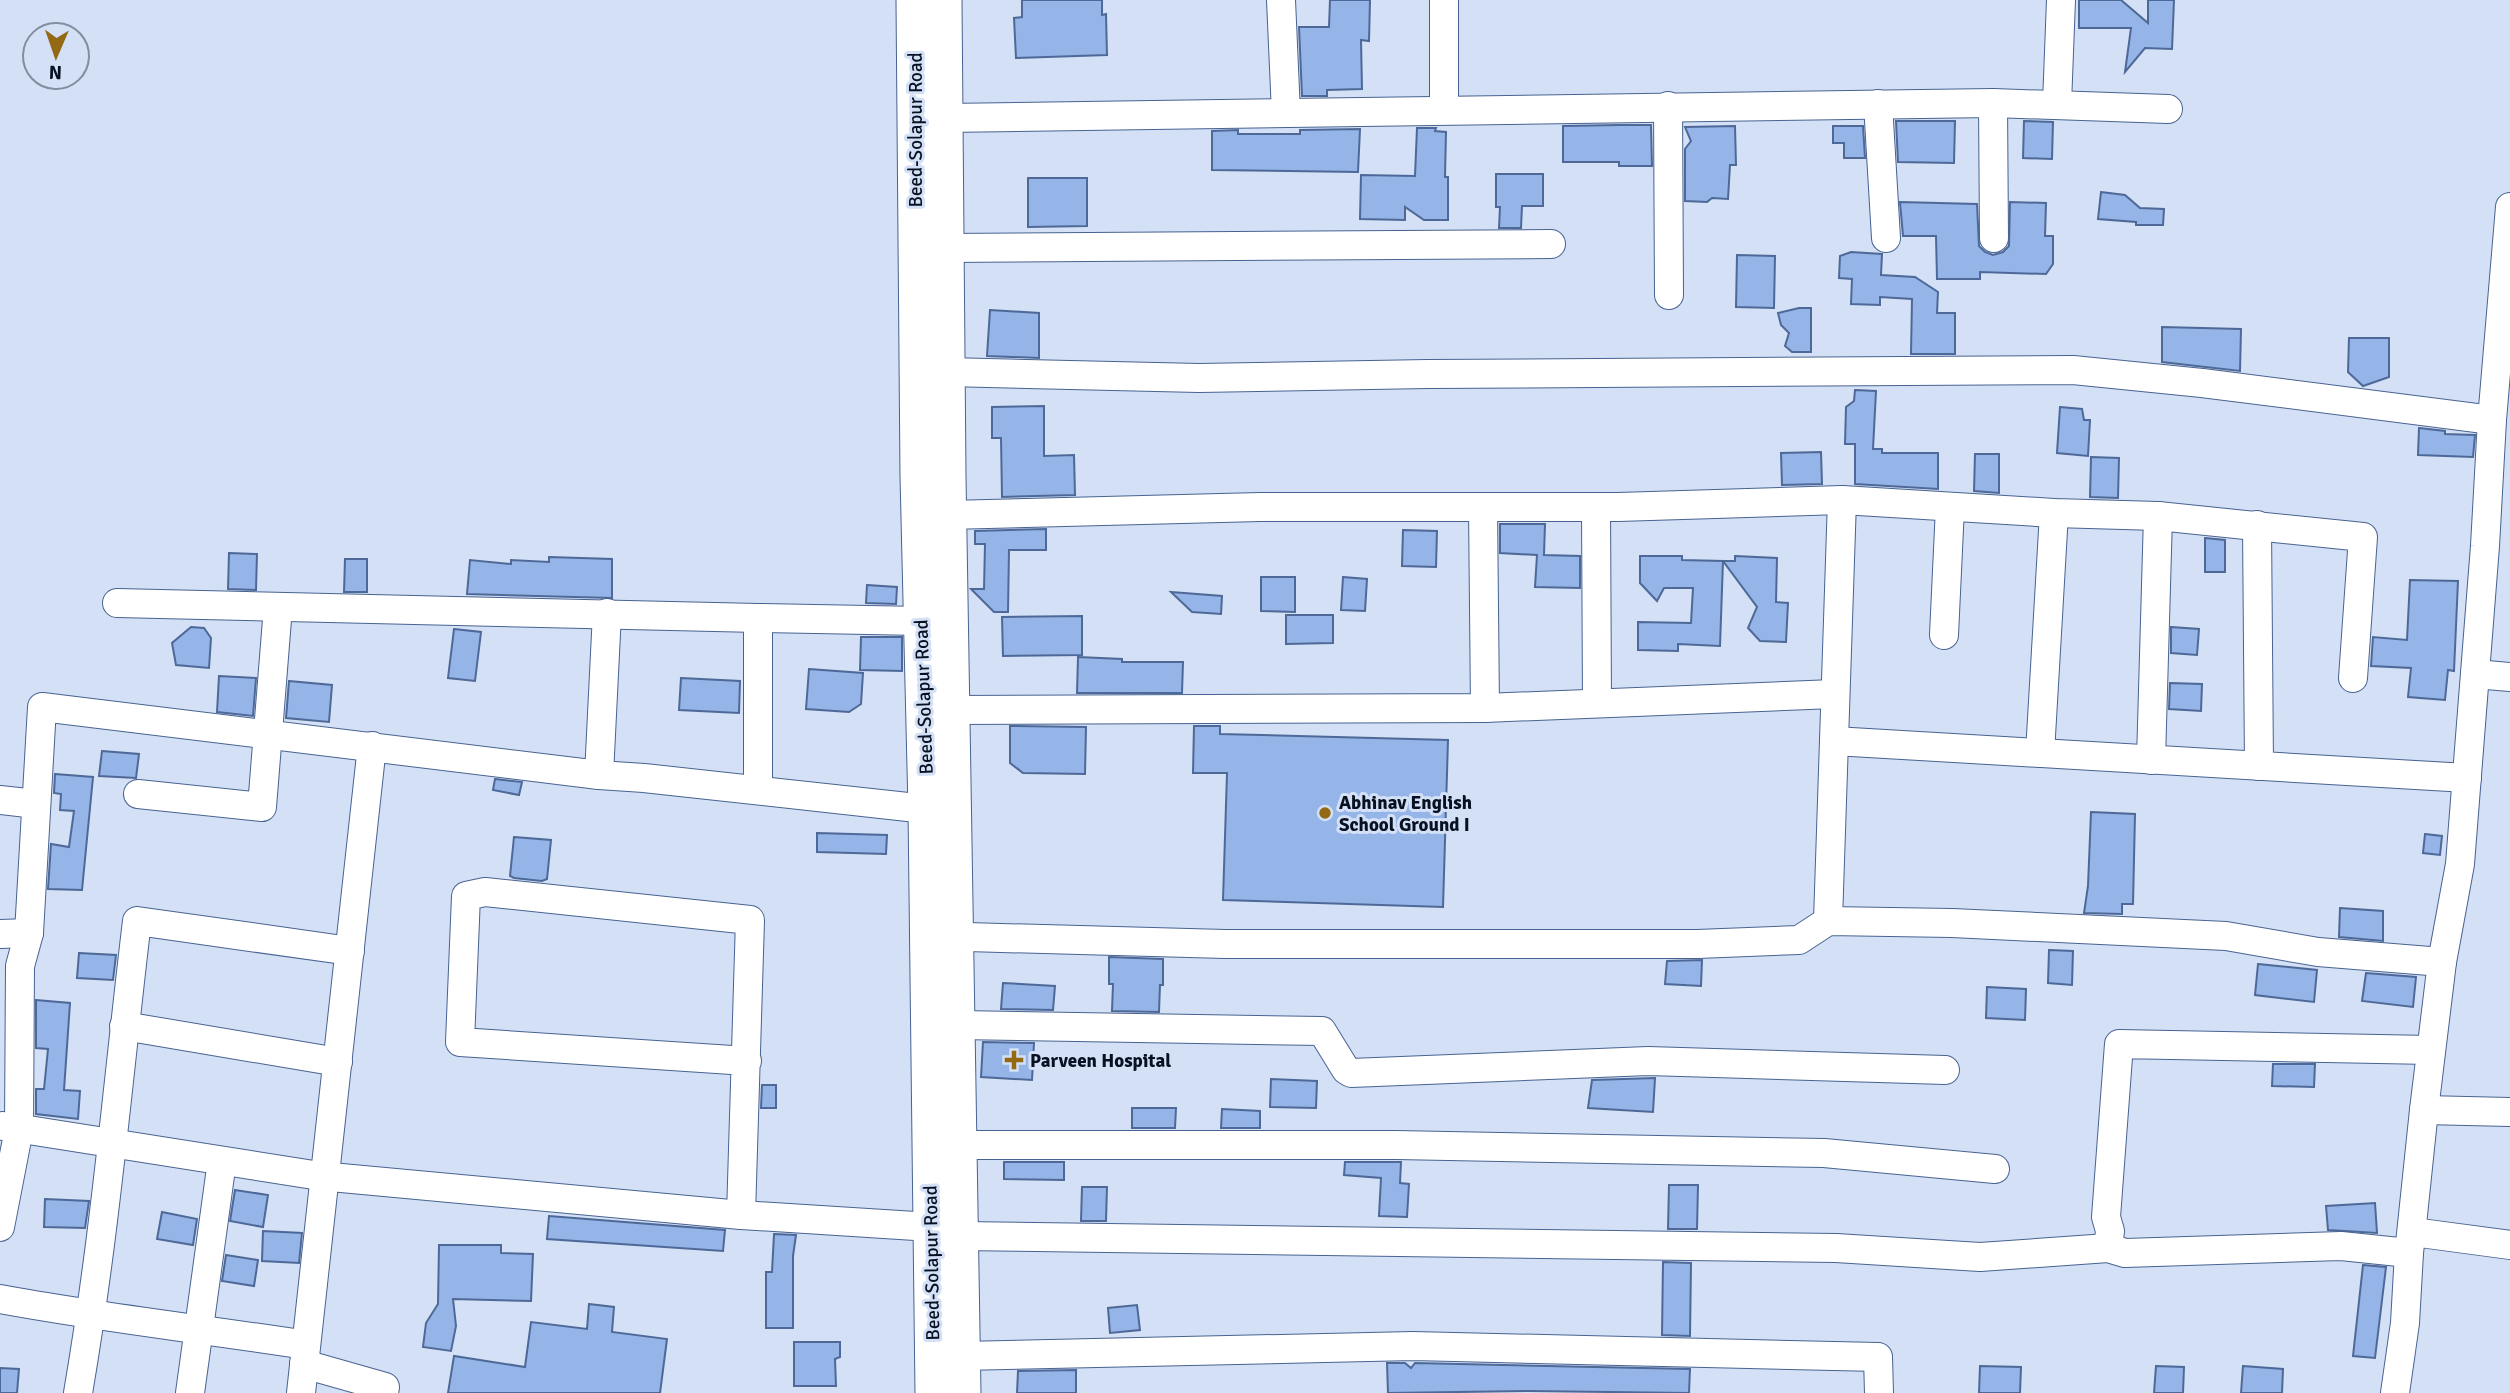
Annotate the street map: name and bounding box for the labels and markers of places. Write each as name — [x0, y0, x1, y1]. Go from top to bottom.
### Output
place label: Abhinav English School Ground I — [1339, 791, 1472, 837]
marker: Abhinav English School Ground I — [1317, 805, 1333, 821]
place label: Parveen Hospital — [1030, 1049, 1171, 1073]
marker: Parveen Hospital — [1004, 1050, 1024, 1070]

